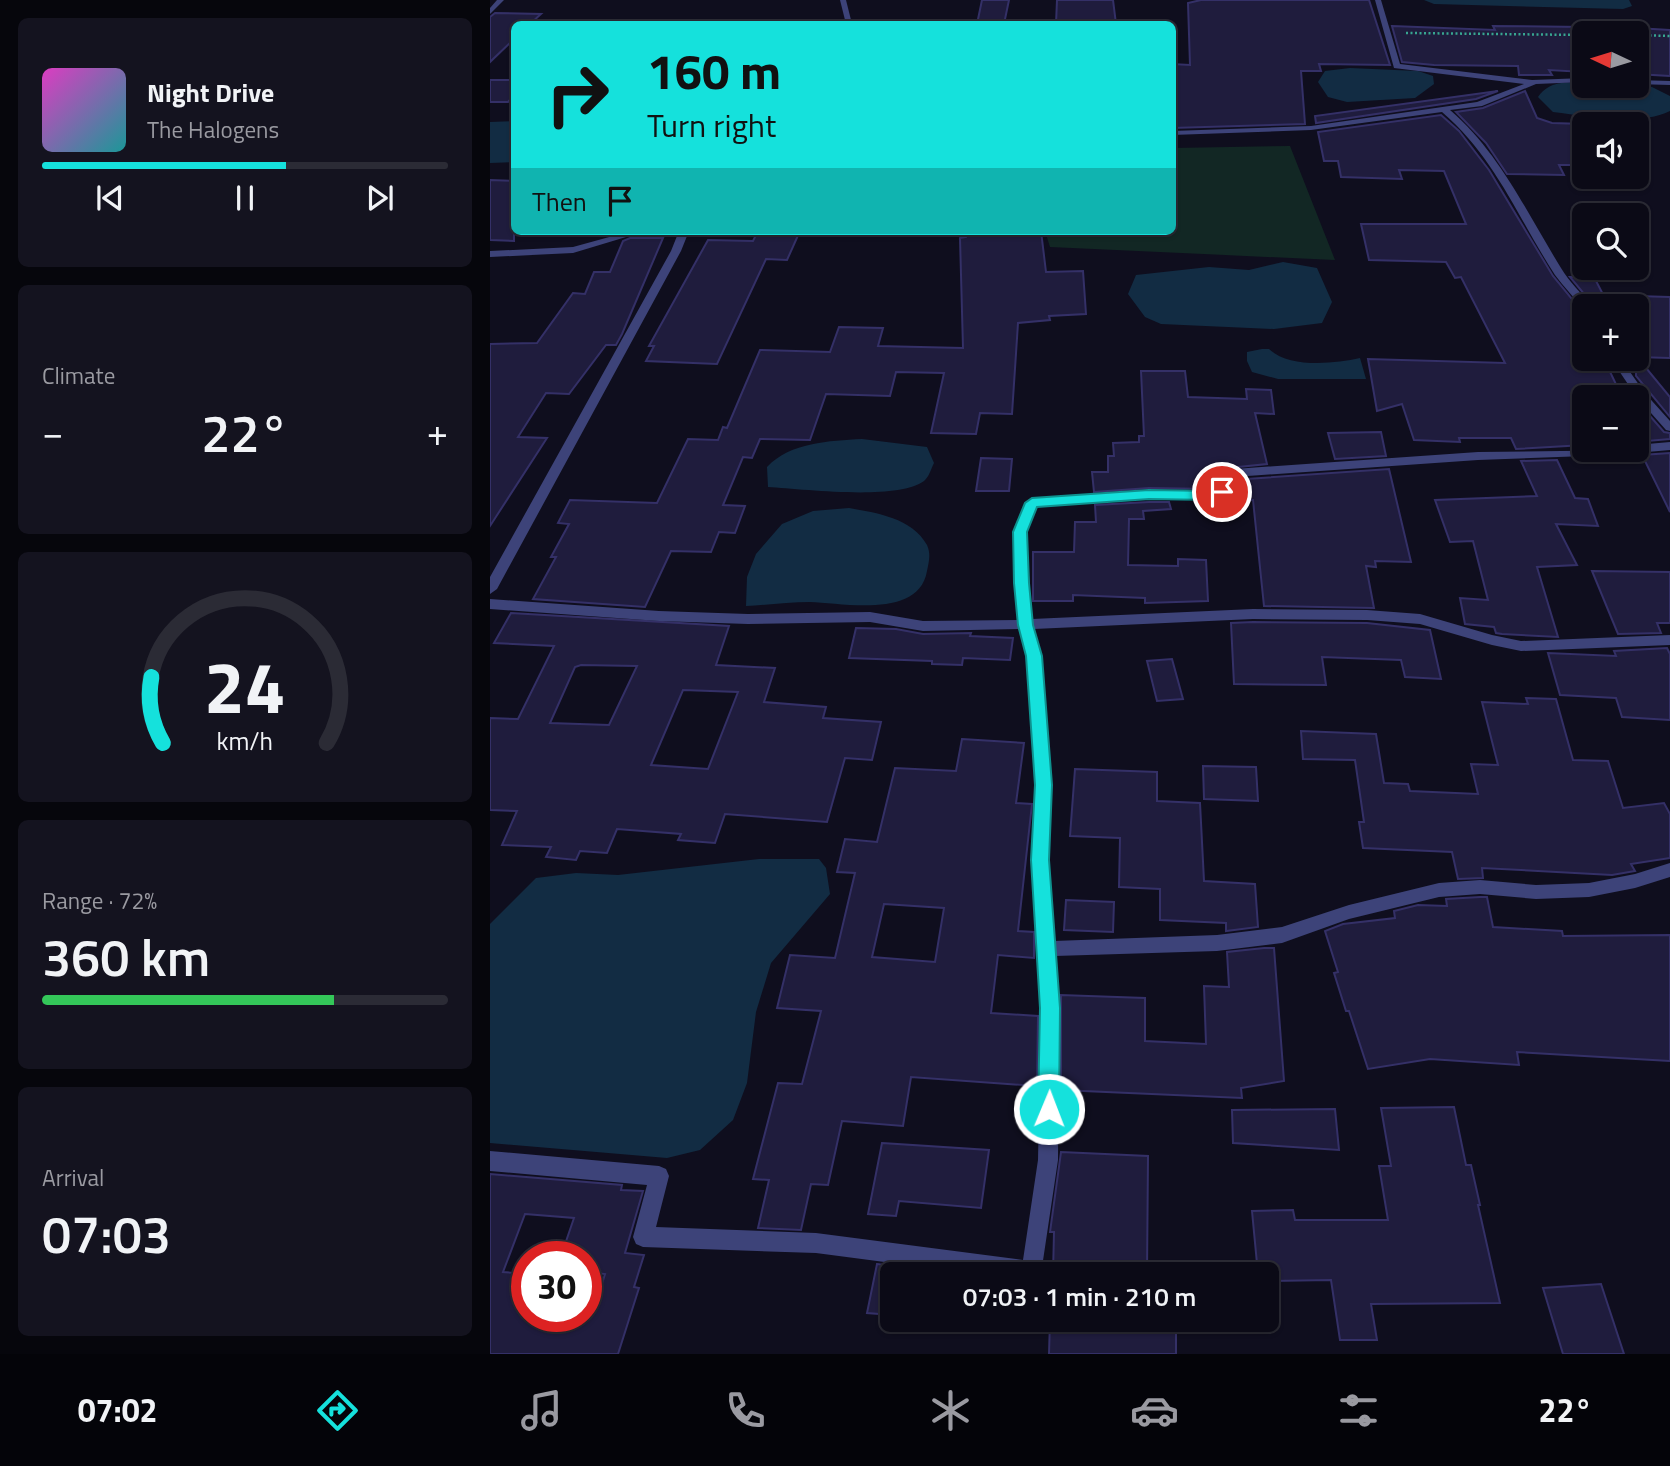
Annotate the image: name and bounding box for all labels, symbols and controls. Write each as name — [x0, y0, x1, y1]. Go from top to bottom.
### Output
north arrow — [1572, 21, 1648, 98]
map controls — [1572, 21, 1649, 462]
text: 160 m — [647, 33, 781, 108]
icon: right — [532, 49, 623, 140]
text: Night Drive — [147, 73, 274, 112]
text: Turn right — [647, 101, 776, 149]
text: The Halogens — [147, 112, 279, 147]
button: sound — [1572, 112, 1649, 189]
icon: previous — [91, 179, 129, 217]
icon: pause — [226, 179, 264, 217]
icon: next — [361, 179, 399, 217]
text: Then — [532, 182, 587, 221]
icon: arrive — [601, 182, 639, 220]
button: search — [1572, 203, 1649, 280]
button: + — [1572, 294, 1649, 371]
text: Climate — [42, 358, 115, 393]
button: − — [1572, 385, 1649, 462]
text: 22° — [201, 393, 289, 472]
text: − — [42, 403, 63, 461]
text: + — [427, 403, 448, 461]
pin — [1192, 462, 1252, 522]
icon: arrive — [1203, 473, 1241, 511]
text: 24 — [204, 631, 286, 741]
text: km/h — [217, 722, 273, 760]
text: Range · 72% — [42, 883, 157, 918]
text: 360 km — [42, 917, 210, 996]
position arrow — [1012, 1072, 1086, 1146]
text: Arrival — [42, 1160, 104, 1195]
text: 07:03 — [42, 1194, 171, 1273]
speed limit sign: 30 — [511, 1241, 602, 1332]
text: 07:03 · 1 min · 210 m — [963, 1277, 1196, 1316]
text: 07:02 — [78, 1386, 158, 1434]
icon: directions — [313, 1386, 362, 1435]
icon: music — [517, 1386, 566, 1435]
icon: phone — [721, 1386, 770, 1435]
icon: climate — [926, 1386, 975, 1435]
icon: car — [1130, 1386, 1179, 1435]
icon: filters — [1334, 1386, 1383, 1435]
text: 22° — [1538, 1386, 1592, 1434]

